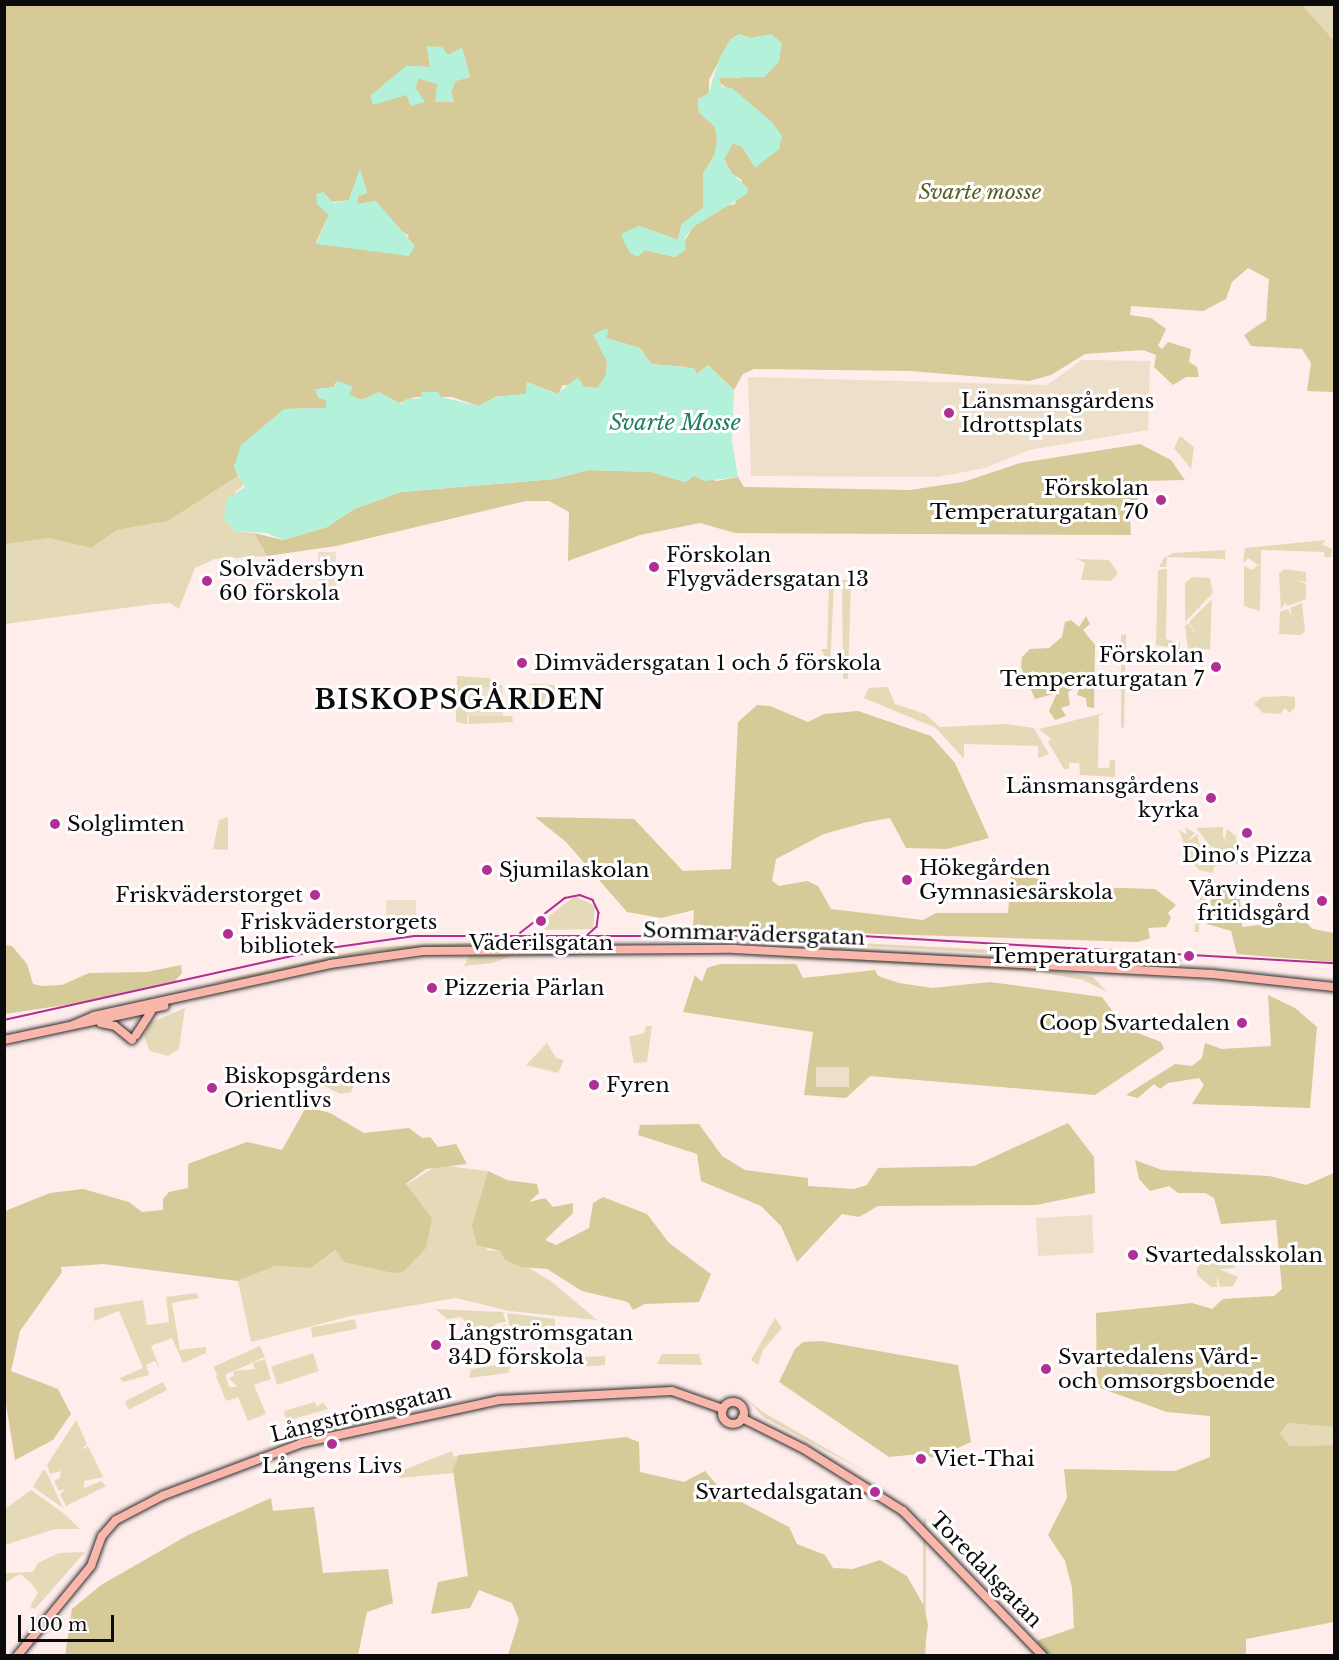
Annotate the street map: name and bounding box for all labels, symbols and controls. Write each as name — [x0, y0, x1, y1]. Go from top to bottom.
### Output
park label: Svarte mosse — [918, 179, 1042, 205]
place label: Länsmansgårdens Idrottsplats — [961, 388, 1154, 438]
marker: Länsmansgårdens Idrottsplats — [942, 406, 956, 420]
water label: Svarte Mosse — [609, 410, 741, 436]
place label: Förskolan Temperaturgatan 70 — [930, 475, 1149, 525]
marker: Förskolan Temperaturgatan 70 — [1154, 493, 1168, 507]
place label: Förskolan Flygvädersgatan 13 — [666, 542, 869, 592]
place label: Solvädersbyn 60 förskola — [219, 556, 364, 606]
marker: Förskolan Flygvädersgatan 13 — [647, 560, 661, 574]
marker: Solvädersbyn 60 förskola — [200, 574, 214, 588]
place label: Förskolan Temperaturgatan 7 — [1000, 642, 1204, 692]
place label: Dimvädersgatan 1 och 5 förskola — [534, 650, 881, 676]
marker: Dimvädersgatan 1 och 5 förskola — [515, 656, 529, 670]
marker: Förskolan Temperaturgatan 7 — [1209, 660, 1223, 674]
district label: BISKOPSGÅRDEN — [314, 684, 606, 716]
place label: Länsmansgårdens kyrka — [1006, 773, 1199, 823]
marker: Länsmansgårdens kyrka — [1204, 791, 1218, 805]
place label: Solglimten — [67, 811, 185, 837]
marker: Solglimten — [48, 817, 62, 831]
marker: Dino's Pizza — [1240, 826, 1254, 840]
place label: Dino's Pizza — [1182, 842, 1312, 868]
place label: Hökegården Gymnasiesärskola — [919, 855, 1113, 905]
place label: Sjumilaskolan — [499, 857, 649, 883]
marker: Sjumilaskolan — [480, 863, 494, 877]
marker: Hökegården Gymnasiesärskola — [900, 873, 914, 887]
place label: Vårvindens fritidsgård — [1189, 876, 1310, 926]
place label: Friskväderstorget — [115, 882, 303, 908]
marker: Friskväderstorget — [308, 888, 322, 902]
marker: Vårvindens fritidsgård — [1315, 894, 1329, 908]
place label: Friskväderstorgets bibliotek — [240, 909, 437, 959]
marker: Väderilsgatan — [534, 914, 548, 928]
street label: Sommarvädersgatan — [643, 918, 865, 950]
marker: Friskväderstorgets bibliotek — [221, 927, 235, 941]
place label: Väderilsgatan — [469, 930, 613, 956]
place label: Temperaturgatan — [990, 943, 1177, 969]
marker: Temperaturgatan — [1182, 949, 1196, 963]
place label: Pizzeria Pärlan — [444, 975, 605, 1001]
marker: Pizzeria Pärlan — [425, 981, 439, 995]
place label: Coop Svartedalen — [1039, 1010, 1230, 1036]
marker: Coop Svartedalen — [1235, 1016, 1249, 1030]
place label: Biskopsgårdens Orientlivs — [224, 1063, 391, 1113]
place label: Fyren — [606, 1072, 670, 1098]
marker: Fyren — [587, 1078, 601, 1092]
marker: Biskopsgårdens Orientlivs — [205, 1081, 219, 1095]
place label: Svartedalsskolan — [1145, 1242, 1323, 1268]
marker: Svartedalsskolan — [1126, 1248, 1140, 1262]
place label: Långströmsgatan 34D förskola — [448, 1320, 633, 1370]
marker: Långströmsgatan 34D förskola — [429, 1338, 443, 1352]
place label: Svartedalens Vård- och omsorgsboende — [1058, 1344, 1275, 1394]
marker: Svartedalens Vård- och omsorgsboende — [1039, 1362, 1053, 1376]
street label: Långströmsgatan — [268, 1378, 454, 1448]
marker: Långens Livs — [325, 1437, 339, 1451]
place label: Viet-Thai — [933, 1446, 1035, 1472]
marker: Viet-Thai — [914, 1452, 928, 1466]
place label: Långens Livs — [262, 1453, 402, 1479]
place label: Svartedalsgatan — [695, 1479, 863, 1505]
marker: Svartedalsgatan — [868, 1485, 882, 1499]
street label: Toredalsgatan — [925, 1507, 1047, 1633]
scale bar — [21, 1603, 117, 1641]
text: 100 m — [29, 1614, 87, 1636]

